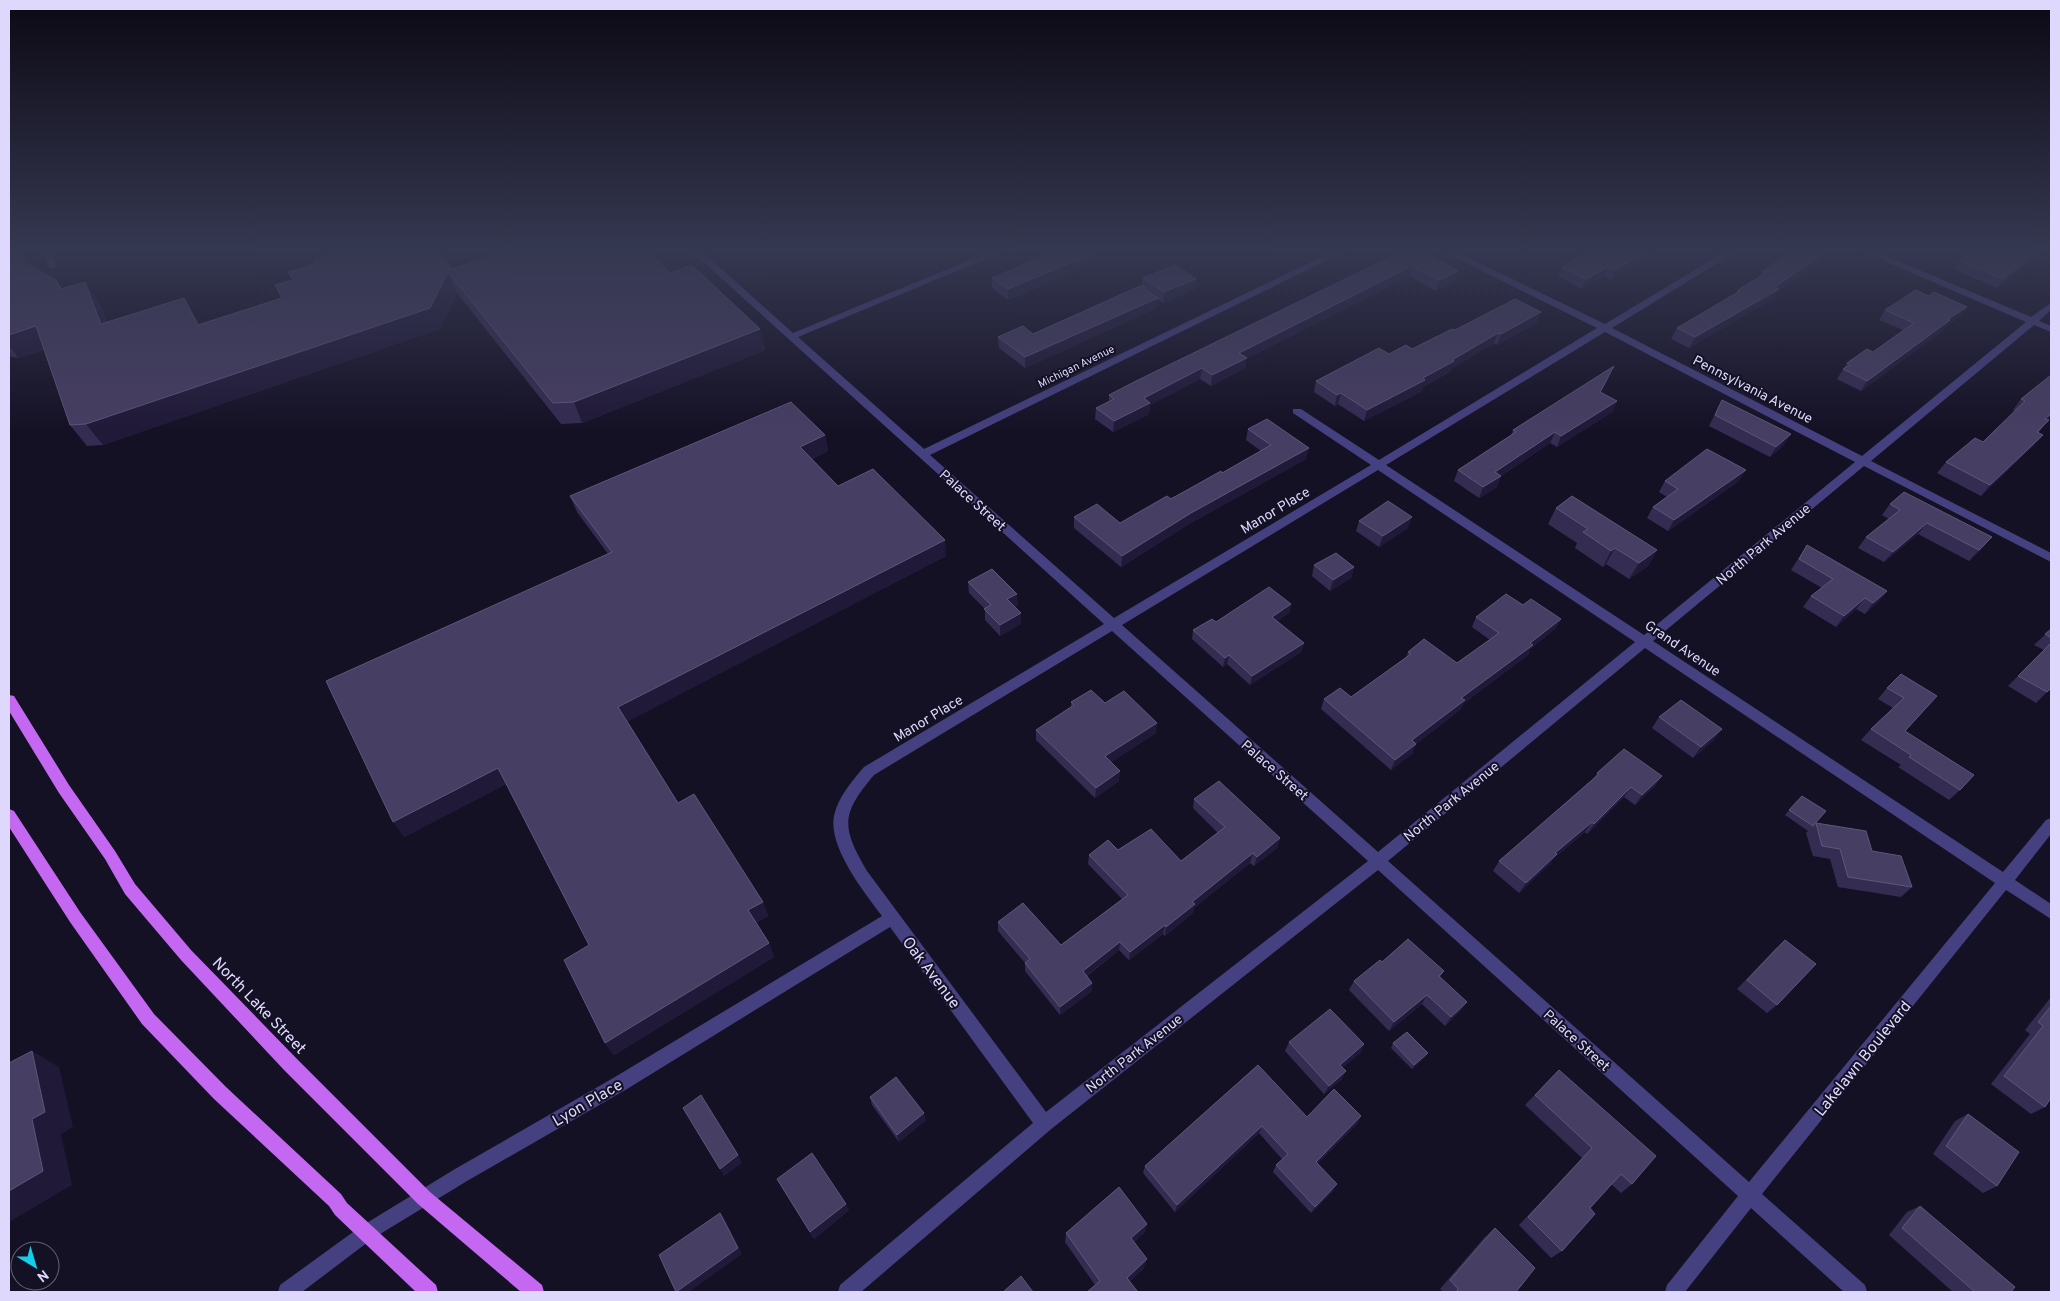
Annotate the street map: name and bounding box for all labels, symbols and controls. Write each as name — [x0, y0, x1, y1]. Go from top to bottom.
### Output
street label: Michigan Avenue — [1036, 342, 1117, 391]
street label: Pennsylvania Avenue — [1689, 353, 1815, 428]
street label: Palace Street — [935, 467, 1009, 535]
street label: Manor Place — [1238, 484, 1313, 539]
street label: North Park Avenue — [1713, 501, 1815, 590]
street label: Grand Avenue — [1641, 618, 1723, 681]
street label: Manor Place — [891, 692, 966, 747]
street label: Palace Street — [1237, 737, 1311, 805]
street label: North Park Avenue — [1401, 758, 1503, 846]
street label: Oak Avenue — [897, 933, 964, 1013]
street label: North Lake Street — [207, 954, 310, 1059]
street label: Lakelawn Boulevard — [1811, 997, 1916, 1121]
street label: Palace Street — [1539, 1007, 1613, 1075]
street label: North Park Avenue — [1083, 1011, 1187, 1097]
street label: Lyon Place — [549, 1076, 627, 1132]
north arrow — [10, 1241, 60, 1291]
text: N — [33, 1265, 51, 1285]

